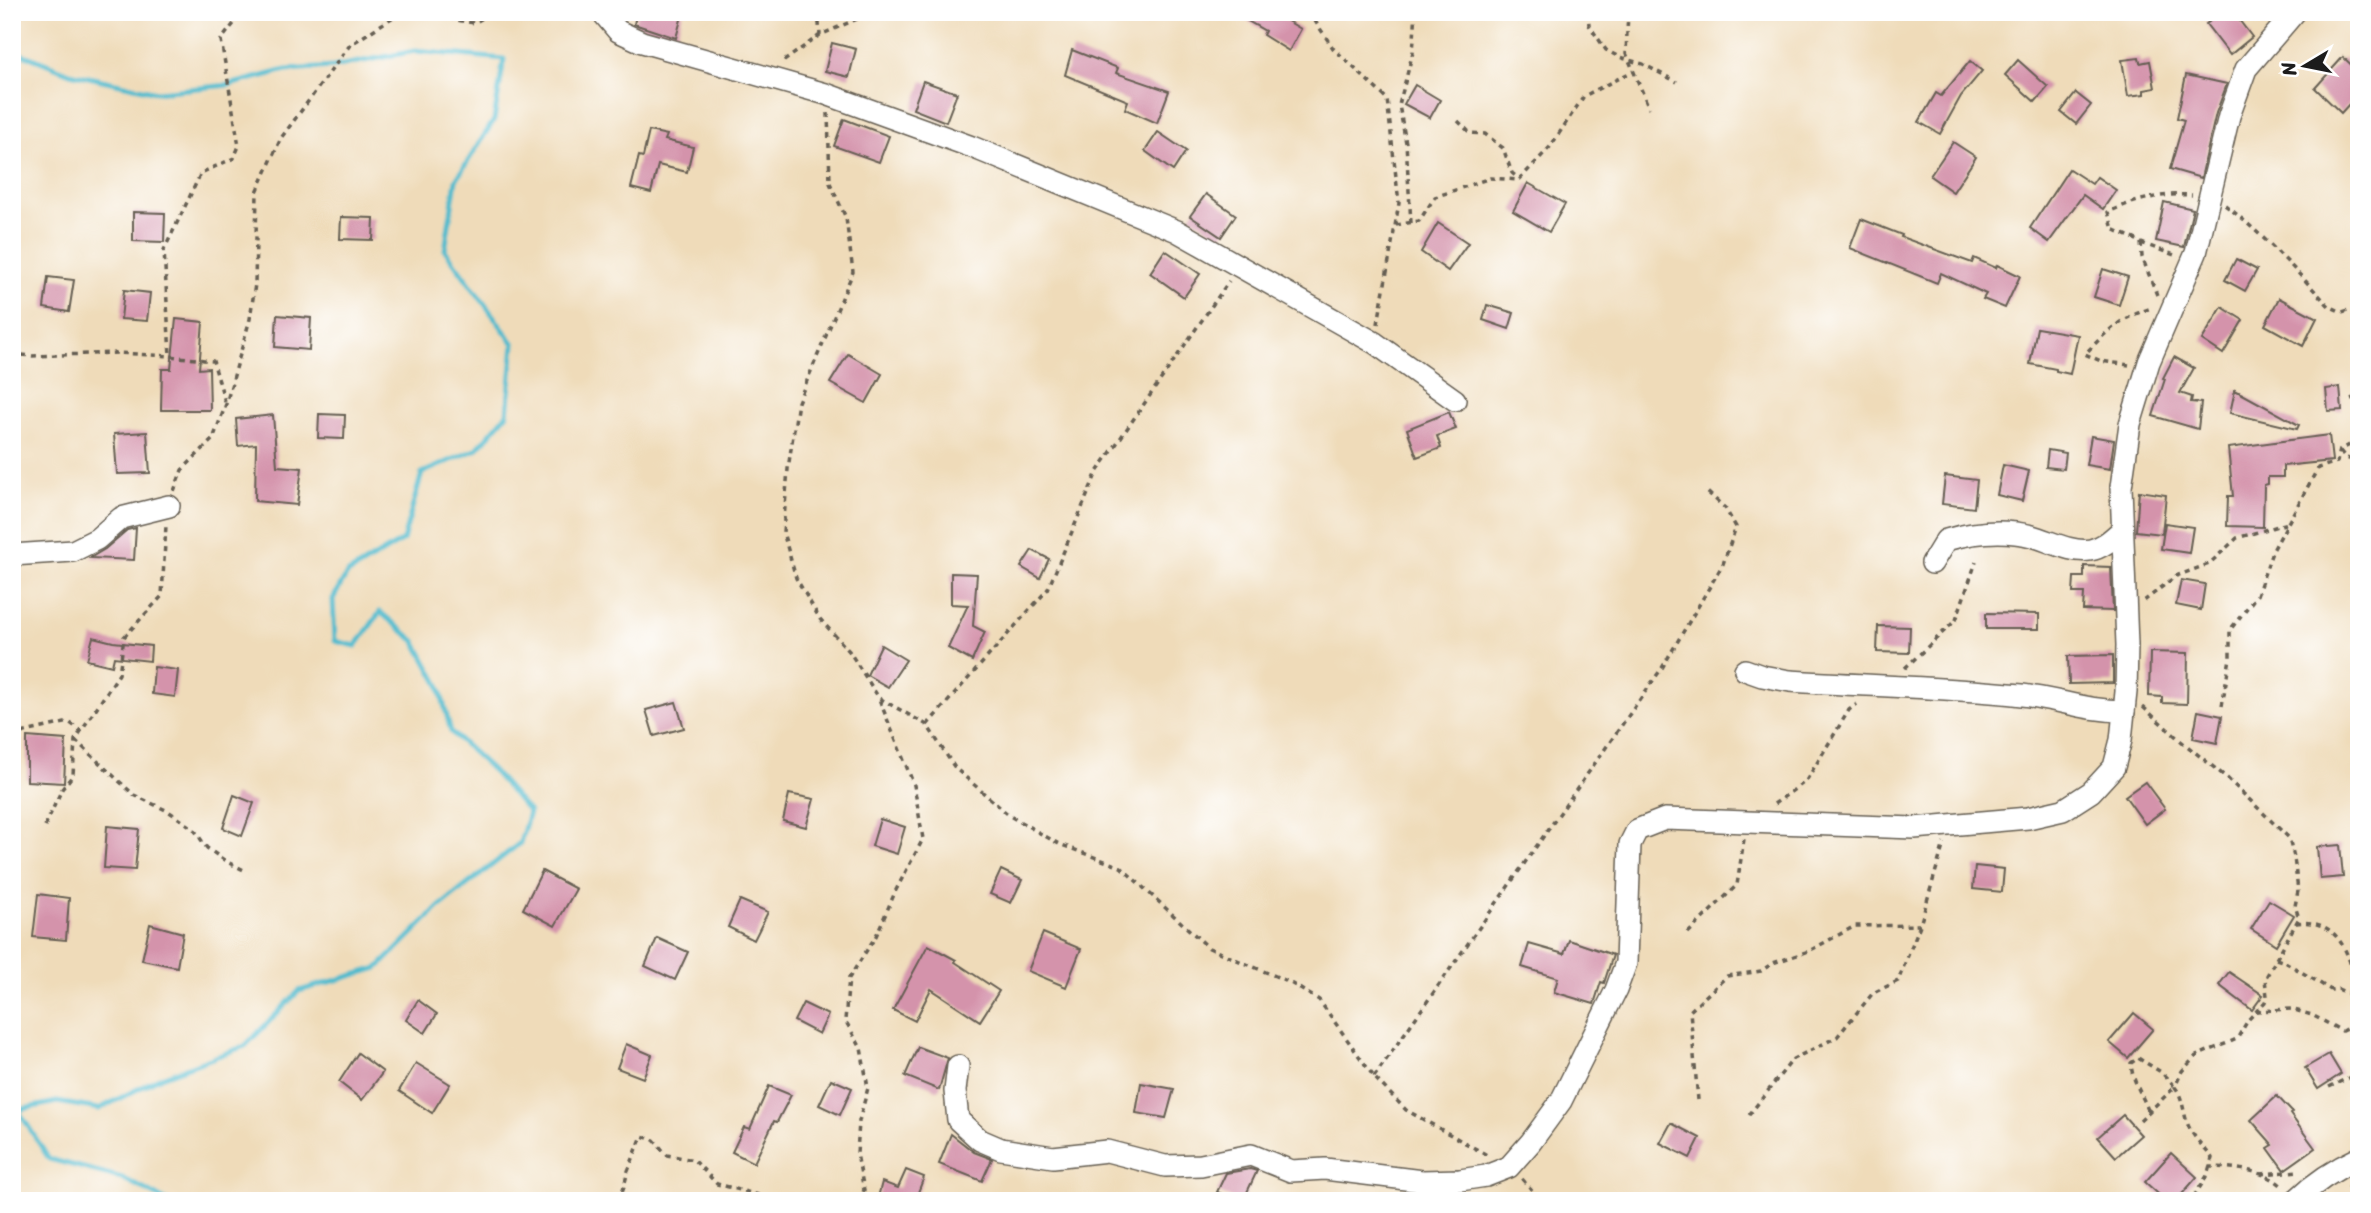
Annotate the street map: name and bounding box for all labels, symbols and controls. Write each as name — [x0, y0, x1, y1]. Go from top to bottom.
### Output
north arrow — [2270, 32, 2340, 102]
text: N — [2271, 59, 2306, 79]

